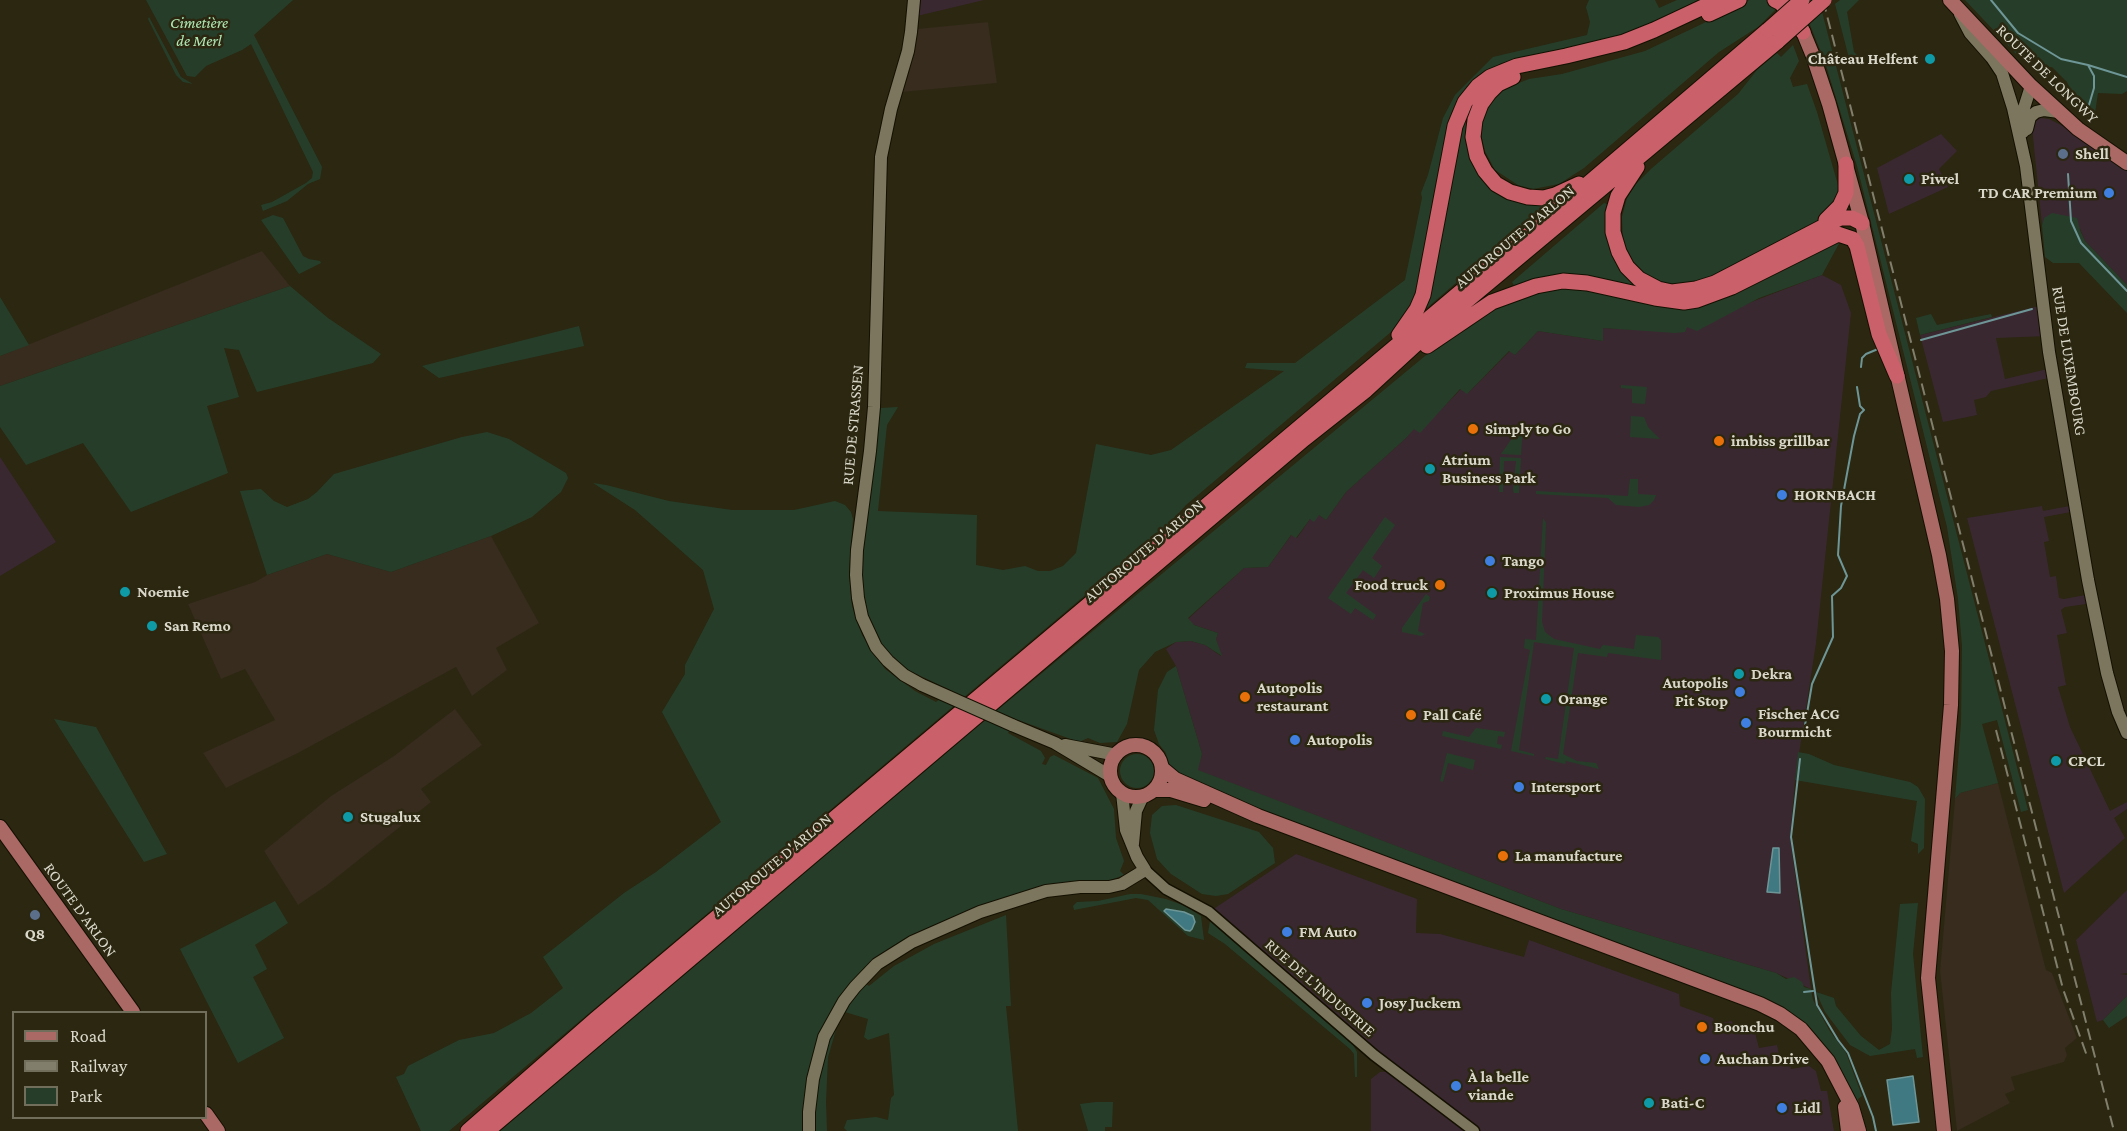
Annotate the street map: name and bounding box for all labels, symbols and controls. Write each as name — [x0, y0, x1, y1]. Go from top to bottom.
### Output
park label: Cimetière de Merl — [170, 13, 228, 51]
street label: ROUTE DE LONGWY — [1992, 20, 2102, 128]
place label: Château Helfent — [1808, 49, 1918, 69]
marker: Château Helfent — [1923, 52, 1937, 66]
place label: Shell — [2075, 144, 2109, 164]
marker: Shell — [2056, 147, 2070, 161]
place label: Piwel — [1921, 169, 1959, 189]
marker: Piwel — [1902, 172, 1916, 186]
street label: AUTOROUTE D'ARLON — [1451, 181, 1579, 293]
place label: TD CAR Premium — [1978, 183, 2097, 203]
marker: TD CAR Premium — [2102, 186, 2116, 200]
street label: RUE DE LUXEMBOURG — [2048, 285, 2090, 437]
street label: RUE DE STRASSEN — [838, 364, 868, 486]
place label: Simply to Go — [1485, 419, 1571, 439]
marker: Simply to Go — [1466, 422, 1480, 436]
place label: imbiss grillbar — [1731, 431, 1830, 451]
marker: imbiss grillbar — [1712, 434, 1726, 448]
place label: Atrium Business Park — [1442, 450, 1536, 488]
marker: Atrium Business Park — [1423, 462, 1437, 476]
place label: HORNBACH — [1794, 485, 1876, 505]
marker: HORNBACH — [1775, 488, 1789, 502]
street label: AUTOROUTE D'ARLON — [1080, 495, 1208, 607]
place label: Tango — [1502, 551, 1544, 571]
marker: Tango — [1483, 554, 1497, 568]
place label: Food truck — [1355, 575, 1428, 595]
marker: Food truck — [1433, 578, 1447, 592]
place label: Noemie — [137, 582, 189, 602]
place label: Proximus House — [1504, 583, 1614, 603]
marker: Noemie — [118, 585, 132, 599]
marker: Proximus House — [1485, 586, 1499, 600]
place label: San Remo — [164, 616, 231, 636]
marker: San Remo — [145, 619, 159, 633]
place label: Dekra — [1751, 664, 1792, 684]
marker: Dekra — [1732, 667, 1746, 681]
place label: Autopolis Pit Stop — [1663, 673, 1728, 711]
place label: Autopolis restaurant — [1257, 678, 1328, 716]
marker: Autopolis Pit Stop — [1733, 685, 1747, 699]
place label: Orange — [1558, 689, 1608, 709]
marker: Autopolis restaurant — [1238, 690, 1252, 704]
marker: Orange — [1539, 692, 1553, 706]
place label: Fischer ACG Bourmicht — [1758, 704, 1840, 742]
place label: Pall Café — [1423, 705, 1482, 725]
marker: Pall Café — [1404, 708, 1418, 722]
marker: Fischer ACG Bourmicht — [1739, 716, 1753, 730]
place label: Autopolis — [1307, 730, 1372, 750]
marker: Autopolis — [1288, 733, 1302, 747]
place label: CPCL — [2068, 751, 2105, 771]
marker: CPCL — [2049, 754, 2063, 768]
place label: Intersport — [1531, 777, 1601, 797]
marker: Intersport — [1512, 780, 1526, 794]
place label: Stugalux — [360, 807, 420, 827]
street label: AUTOROUTE D'ARLON — [708, 809, 836, 921]
marker: Stugalux — [341, 810, 355, 824]
place label: La manufacture — [1515, 846, 1622, 866]
marker: La manufacture — [1496, 849, 1510, 863]
street label: ROUTE D'ARLON — [39, 859, 121, 961]
marker: Q8 — [28, 908, 42, 922]
place label: FM Auto — [1299, 922, 1357, 942]
place label: Q8 — [25, 924, 45, 944]
marker: FM Auto — [1280, 925, 1294, 939]
street label: RUE DE L'INDUSTRIE — [1261, 935, 1379, 1041]
place label: Josy Juckem — [1379, 993, 1461, 1013]
marker: Josy Juckem — [1360, 996, 1374, 1010]
legend — [12, 1011, 207, 1119]
place label: Boonchu — [1714, 1017, 1775, 1037]
marker: Boonchu — [1695, 1020, 1709, 1034]
text: Road — [70, 1026, 107, 1046]
place label: Auchan Drive — [1717, 1049, 1809, 1069]
marker: Auchan Drive — [1698, 1052, 1712, 1066]
text: Railway — [70, 1056, 127, 1076]
place label: À la belle viande — [1468, 1067, 1529, 1105]
marker: À la belle viande — [1449, 1079, 1463, 1093]
text: Park — [70, 1086, 102, 1106]
place label: Bati-C — [1661, 1093, 1705, 1113]
marker: Bati-C — [1642, 1096, 1656, 1110]
place label: Lidl — [1794, 1098, 1821, 1118]
marker: Lidl — [1775, 1101, 1789, 1115]

